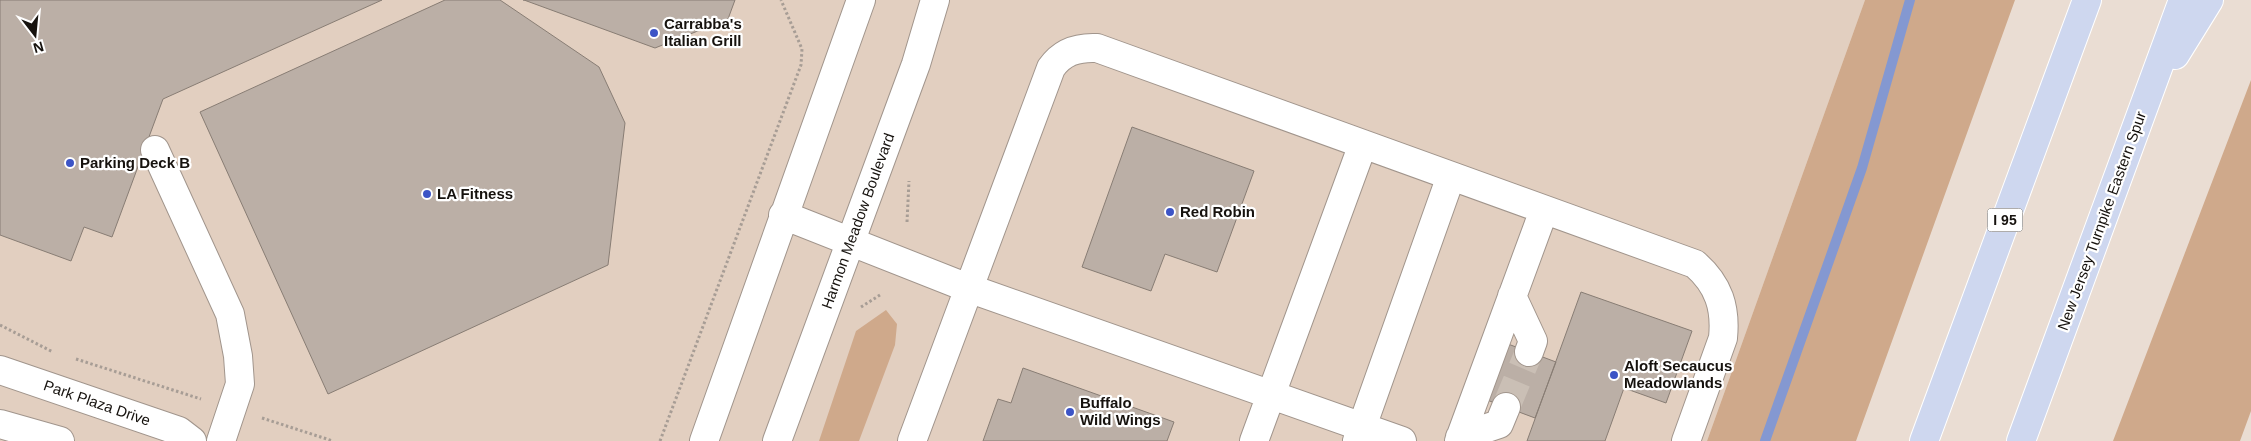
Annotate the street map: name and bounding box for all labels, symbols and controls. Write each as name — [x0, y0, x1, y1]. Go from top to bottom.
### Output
north arrow — [10, 10, 60, 60]
place label: Carrabba's Italian Grill — [664, 15, 742, 49]
marker: Carrabba's Italian Grill — [648, 27, 660, 39]
text: N — [32, 38, 46, 57]
street label: New Jersey Turnpike Eastern Spur — [2054, 109, 2149, 333]
street label: Harmon Meadow Boulevard — [818, 131, 897, 311]
place label: Parking Deck B — [80, 154, 190, 171]
marker: Parking Deck B — [64, 157, 76, 169]
place label: LA Fitness — [437, 185, 513, 202]
marker: LA Fitness — [421, 188, 433, 200]
place label: Red Robin — [1180, 203, 1255, 220]
marker: Red Robin — [1164, 206, 1176, 218]
road number: I 95 — [1988, 208, 2022, 232]
place label: Aloft Secaucus Meadowlands — [1624, 357, 1732, 391]
marker: Aloft Secaucus Meadowlands — [1608, 369, 1620, 381]
street label: Park Plaza Drive — [42, 376, 153, 429]
place label: Buffalo Wild Wings — [1080, 394, 1161, 428]
marker: Buffalo Wild Wings — [1064, 406, 1076, 418]

